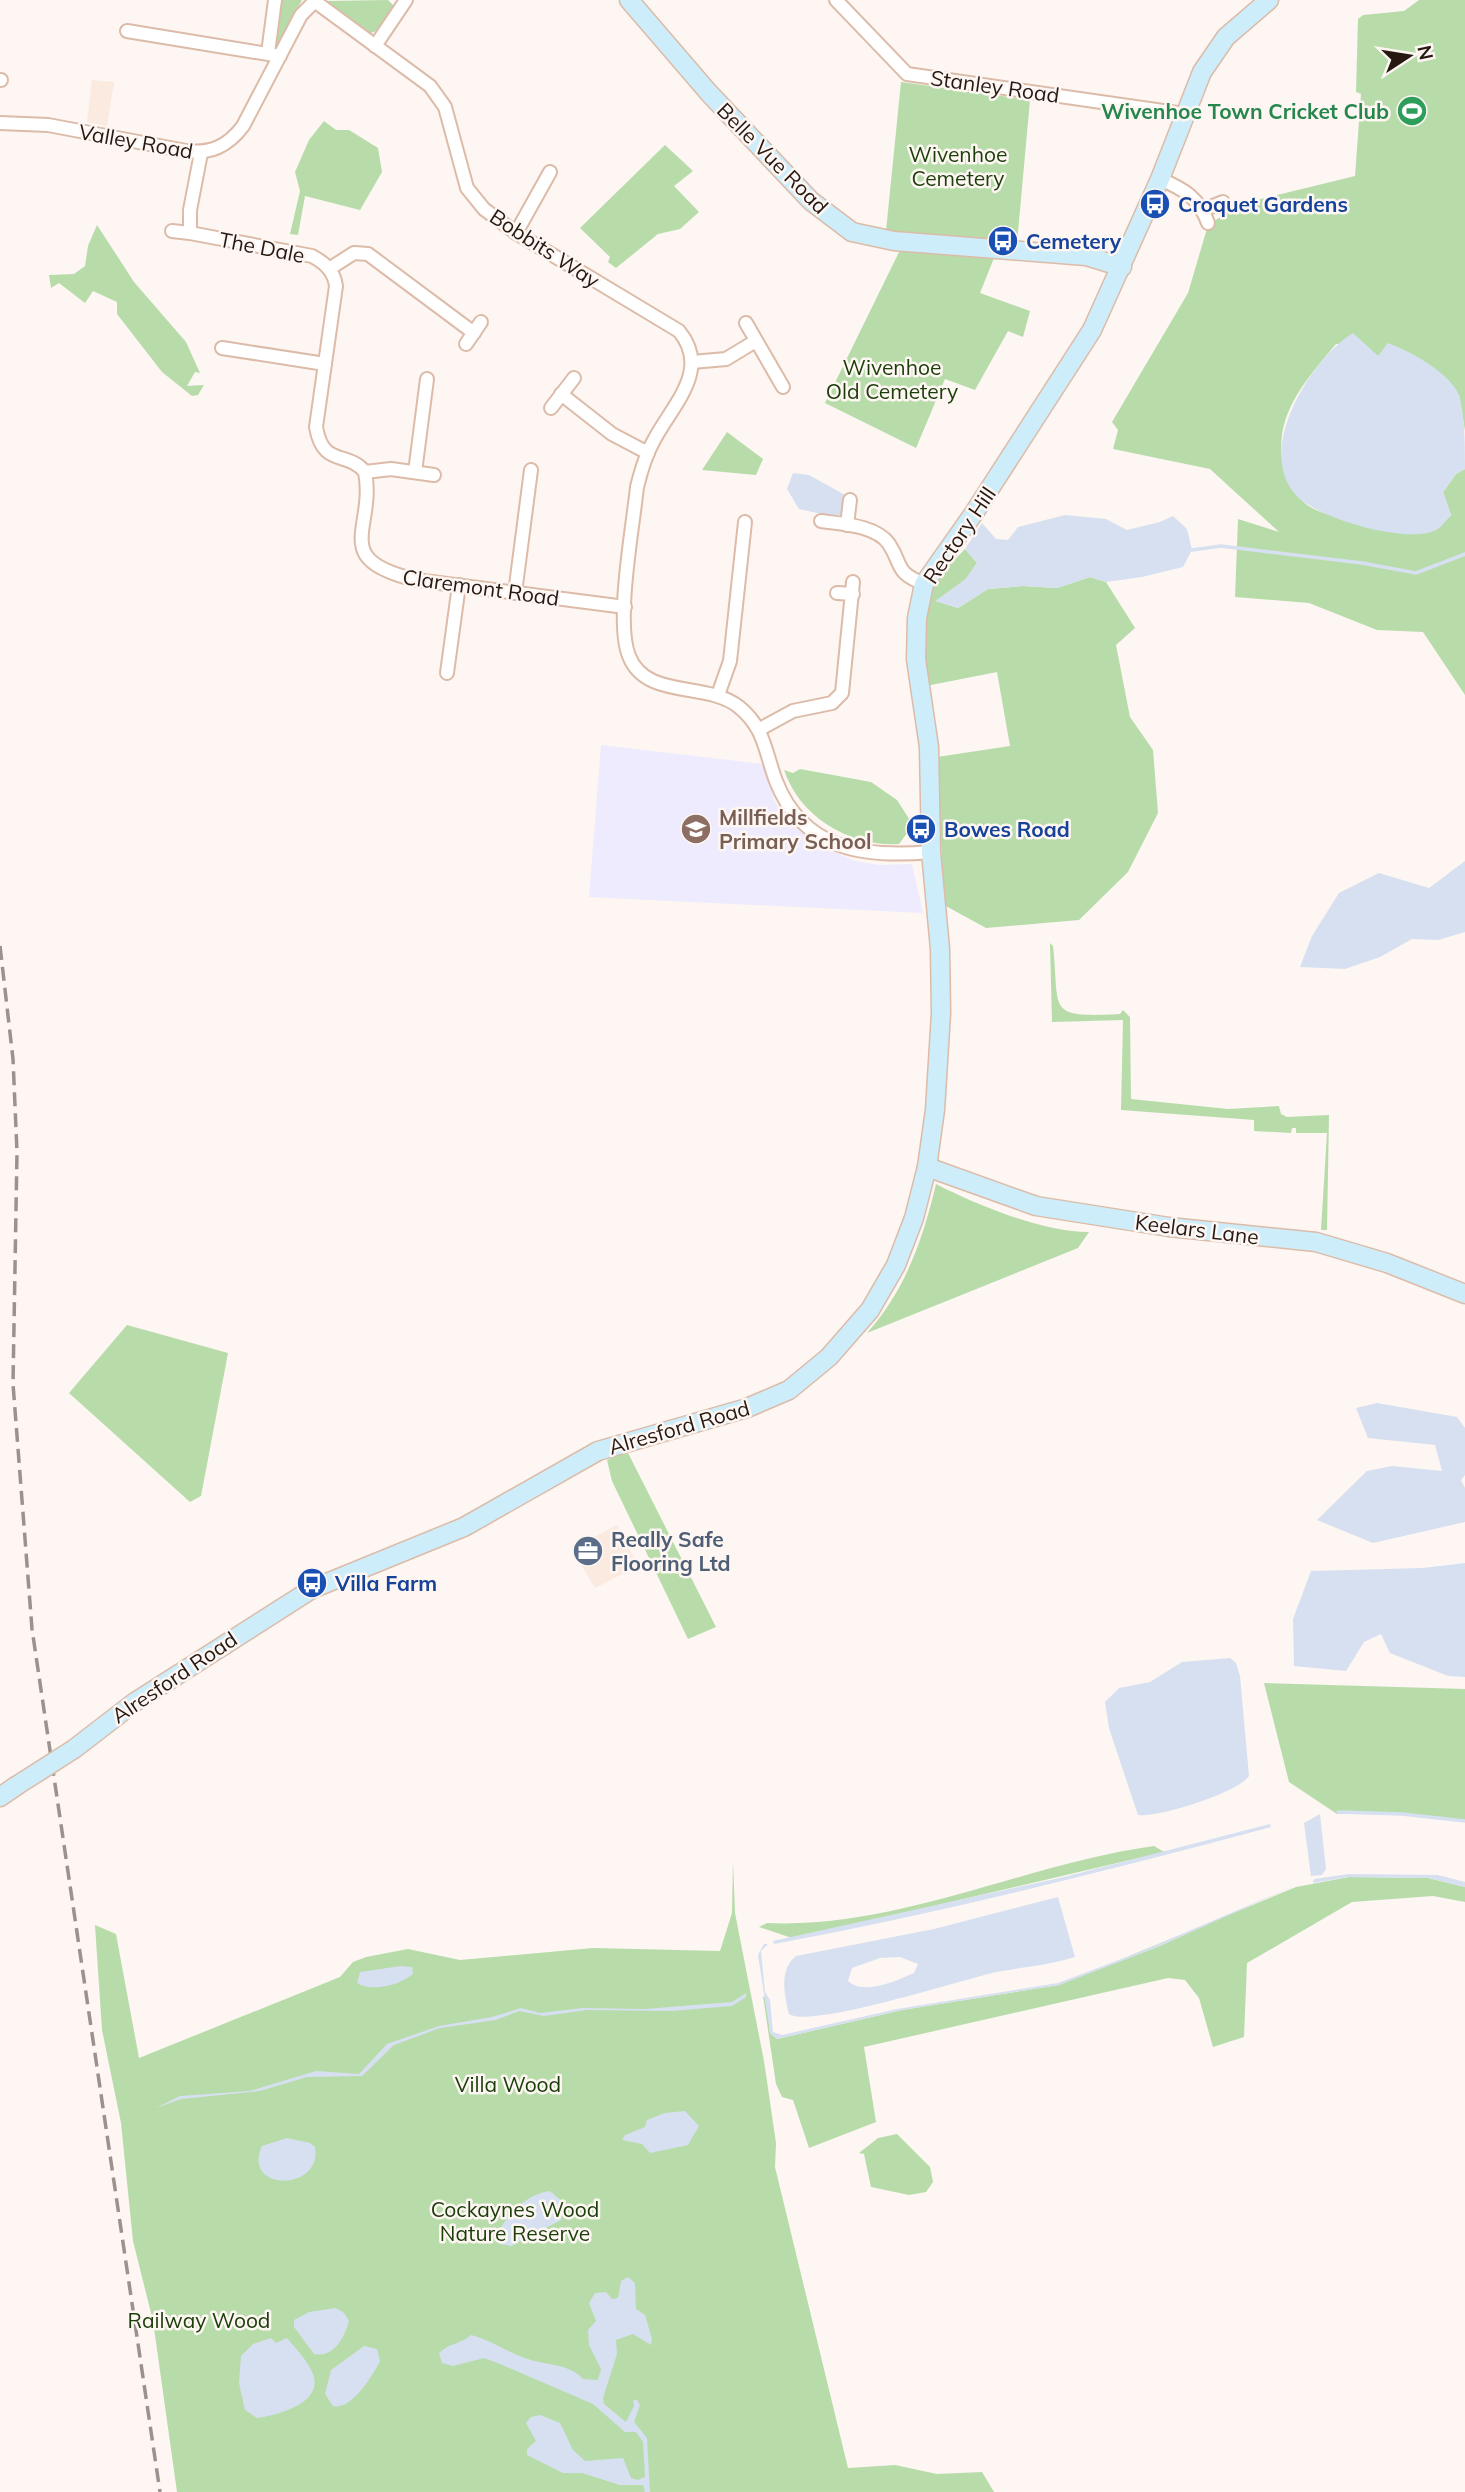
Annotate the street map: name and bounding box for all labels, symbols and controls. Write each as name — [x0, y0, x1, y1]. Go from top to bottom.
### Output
north arrow — [1374, 21, 1444, 91]
text: N — [1412, 43, 1439, 62]
street label: Stanley Road — [929, 64, 1061, 108]
sports icon: Wivenhoe Town Cricket Club — [1395, 94, 1429, 128]
street label: Belle Vue Road — [712, 97, 834, 219]
place label: Wivenhoe Town Cricket Club — [1101, 98, 1389, 124]
street label: Valley Road — [77, 118, 195, 164]
park label: Wivenhoe Cemetery — [909, 141, 1007, 191]
bus stop icon: Croquet Gardens — [1138, 187, 1172, 221]
place label: Croquet Gardens — [1178, 191, 1348, 217]
street label: Bobbits Way — [485, 203, 605, 293]
bus stop icon: Cemetery — [986, 224, 1020, 258]
street label: The Dale — [217, 226, 307, 268]
place label: Cemetery — [1026, 228, 1122, 254]
park label: Wivenhoe Old Cemetery — [826, 354, 958, 404]
street label: Rectory Hill — [917, 482, 1001, 588]
street label: Claremont Road — [401, 563, 561, 611]
place label: Millfields Primary School — [719, 804, 872, 854]
school or university icon: Millfields Primary School — [679, 812, 713, 846]
bus stop icon: Bowes Road — [904, 812, 938, 846]
place label: Bowes Road — [944, 816, 1070, 842]
street label: Keelars Lane — [1134, 1208, 1260, 1250]
street label: Alresford Road — [605, 1394, 753, 1460]
place label: Really Safe Flooring Ltd — [611, 1526, 731, 1576]
office icon: Really Safe Flooring Ltd — [571, 1534, 605, 1568]
bus stop icon: Villa Farm — [295, 1566, 329, 1600]
place label: Villa Farm — [334, 1570, 437, 1596]
street label: Alresford Road — [106, 1626, 242, 1728]
park label: Villa Wood — [455, 2071, 561, 2097]
park label: Cockaynes Wood Nature Reserve — [431, 2196, 599, 2246]
park label: Railway Wood — [128, 2307, 270, 2333]

